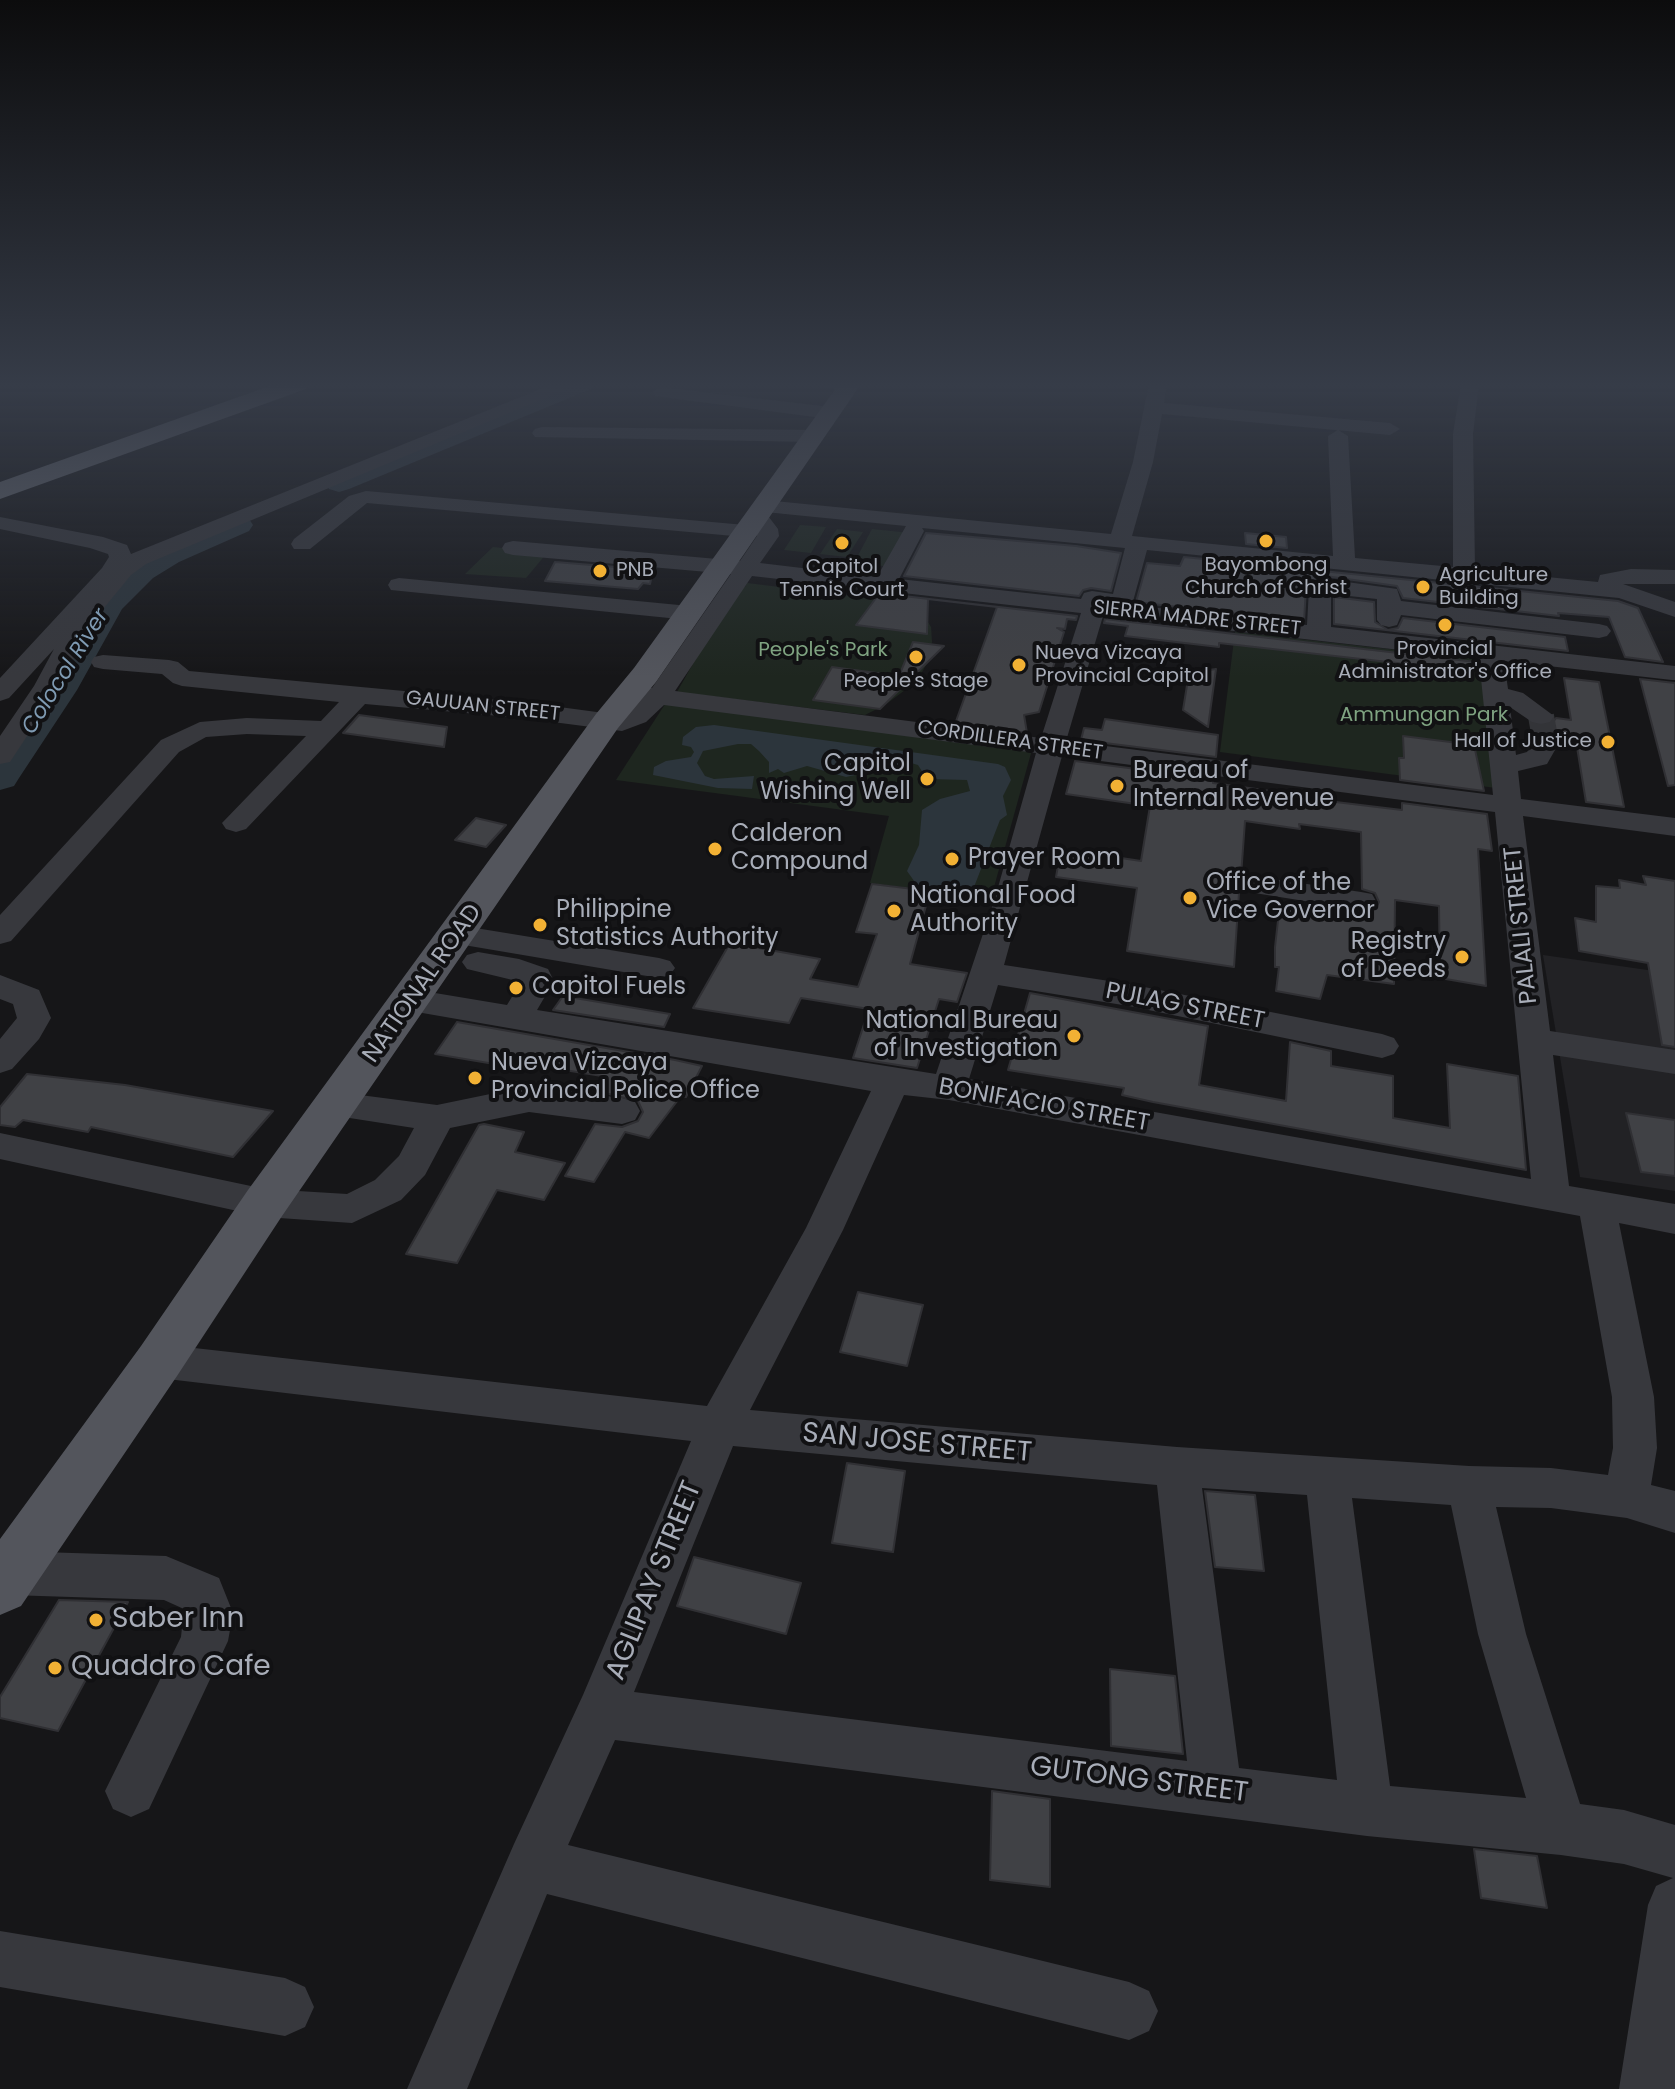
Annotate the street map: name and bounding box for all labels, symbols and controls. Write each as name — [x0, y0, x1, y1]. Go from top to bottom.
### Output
marker: Bayombong Church of Christ — [1257, 532, 1275, 550]
marker: Capitol Tennis Court — [833, 534, 851, 552]
place label: Bayombong Church of Christ — [1185, 554, 1347, 601]
place label: Capitol Tennis Court — [779, 556, 905, 603]
place label: PNB — [616, 559, 654, 583]
marker: PNB — [591, 562, 609, 580]
place label: Agriculture Building — [1439, 564, 1548, 611]
marker: Agriculture Building — [1414, 578, 1432, 596]
street label: SIERRA MADRE STREET — [1092, 596, 1302, 642]
water label: Colocol River — [17, 604, 115, 740]
marker: Provincial Administrator's Office — [1436, 616, 1454, 634]
place label: Provincial Administrator's Office — [1338, 638, 1552, 685]
park label: People's Park — [758, 639, 888, 663]
place label: Nueva Vizcaya Provincial Capitol — [1035, 642, 1209, 689]
marker: People's Stage — [907, 648, 925, 666]
marker: Nueva Vizcaya Provincial Capitol — [1010, 656, 1028, 674]
place label: People's Stage — [843, 670, 989, 694]
street label: GAUUAN STREET — [405, 687, 561, 727]
park label: Ammungan Park — [1340, 704, 1508, 728]
street label: CORDILLERA STREET — [916, 716, 1104, 766]
place label: Hall of Justice — [1454, 730, 1592, 754]
marker: Hall of Justice — [1599, 733, 1617, 751]
place label: Capitol Wishing Well — [760, 751, 911, 807]
place label: Bureau of Internal Revenue — [1133, 758, 1334, 814]
marker: Capitol Wishing Well — [918, 770, 936, 788]
marker: Bureau of Internal Revenue — [1108, 777, 1126, 795]
place label: Calderon Compound — [731, 821, 868, 877]
marker: Calderon Compound — [706, 840, 724, 858]
place label: Prayer Room — [968, 845, 1121, 873]
street label: PALALI STREET — [1499, 845, 1545, 1005]
marker: Prayer Room — [943, 850, 961, 868]
place label: Office of the Vice Governor — [1206, 870, 1375, 926]
place label: National Food Authority — [910, 883, 1076, 939]
marker: Office of the Vice Governor — [1181, 889, 1199, 907]
place label: Philippine Statistics Authority — [556, 897, 778, 953]
street label: NATIONAL ROAD — [358, 899, 488, 1069]
marker: National Food Authority — [885, 902, 903, 920]
marker: Philippine Statistics Authority — [531, 916, 549, 934]
place label: Registry of Deeds — [1341, 929, 1446, 985]
marker: Registry of Deeds — [1453, 948, 1471, 966]
place label: Capitol Fuels — [532, 974, 686, 1002]
street label: PULAG STREET — [1103, 978, 1267, 1036]
marker: Capitol Fuels — [507, 979, 525, 997]
place label: National Bureau of Investigation — [866, 1008, 1058, 1064]
marker: National Bureau of Investigation — [1065, 1027, 1083, 1045]
place label: Nueva Vizcaya Provincial Police Office — [491, 1050, 760, 1106]
marker: Nueva Vizcaya Provincial Police Office — [466, 1069, 484, 1087]
street label: BONIFACIO STREET — [936, 1073, 1152, 1139]
street label: SAN JOSE STREET — [801, 1417, 1033, 1471]
street label: AGLIPAY STREET — [600, 1477, 710, 1685]
place label: Saber Inn — [112, 1603, 244, 1637]
marker: Saber Inn — [87, 1611, 105, 1629]
place label: Quaddro Cafe — [71, 1651, 271, 1685]
marker: Quaddro Cafe — [46, 1659, 64, 1677]
street label: GUTONG STREET — [1028, 1751, 1250, 1811]

